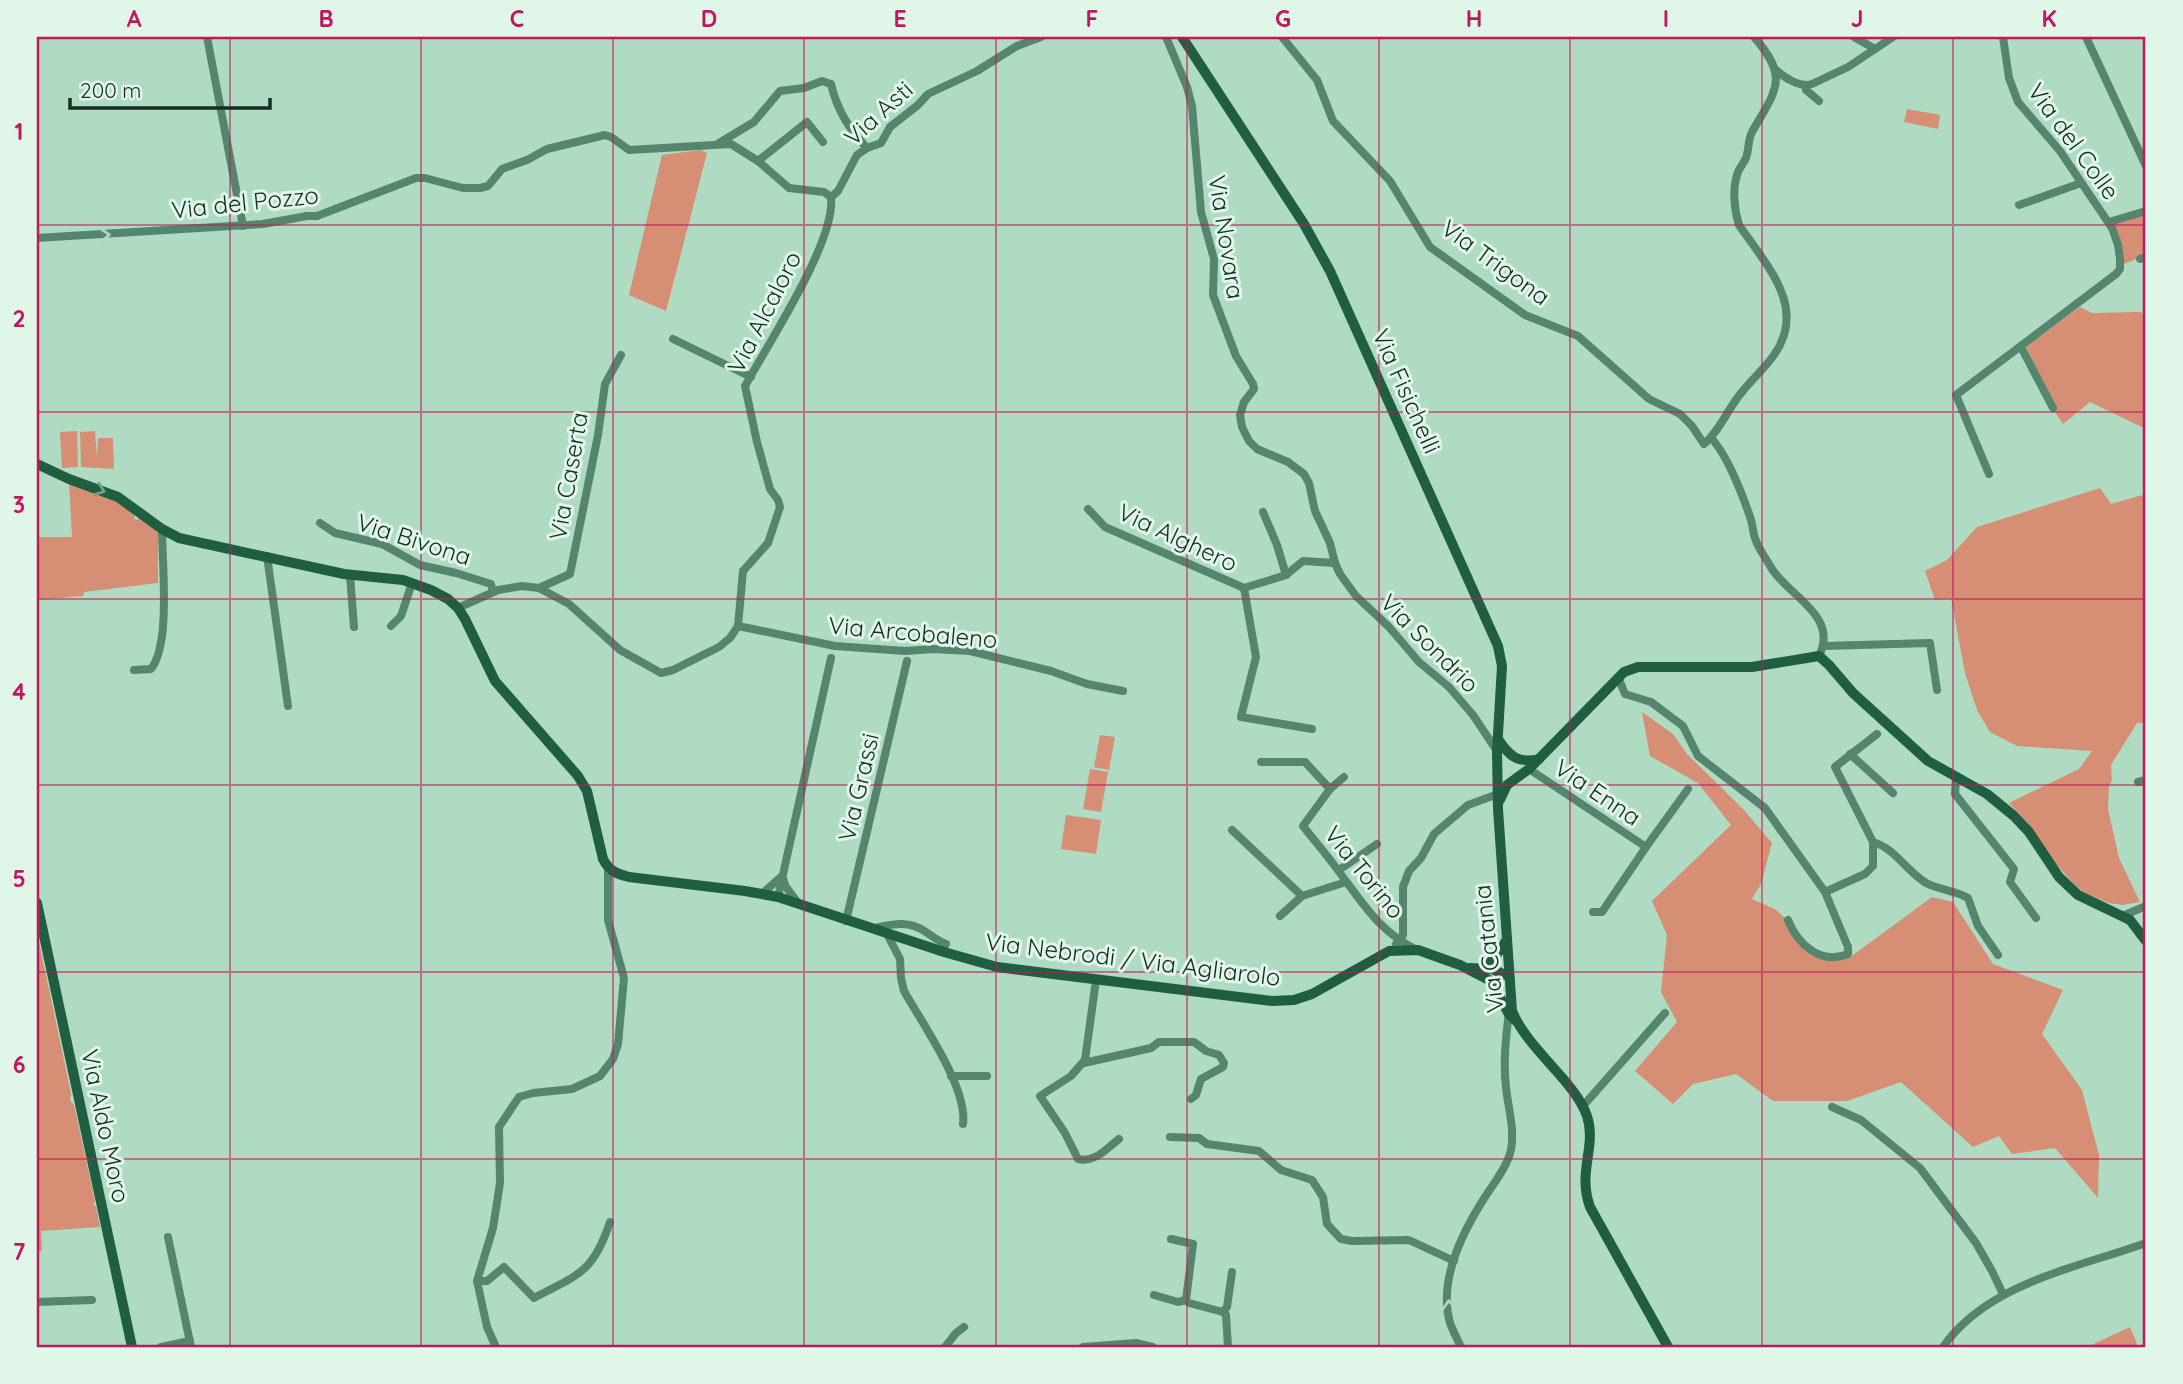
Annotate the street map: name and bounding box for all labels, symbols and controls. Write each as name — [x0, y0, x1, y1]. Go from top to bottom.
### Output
text: A — [127, 4, 142, 33]
text: B — [318, 4, 334, 33]
text: C — [510, 4, 524, 33]
text: D — [701, 4, 717, 33]
text: E — [893, 4, 907, 33]
text: F — [1086, 4, 1098, 33]
text: G — [1275, 4, 1291, 33]
text: H — [1466, 4, 1482, 33]
text: I — [1663, 4, 1669, 33]
text: J — [1851, 4, 1863, 33]
text: K — [2041, 4, 2057, 33]
scale bar — [70, 66, 270, 110]
street label: Via Asti — [837, 74, 919, 152]
text: 200 m — [80, 77, 142, 103]
street label: Via del Colle — [2022, 77, 2126, 205]
text: 1 — [15, 117, 23, 146]
street label: Via Novara — [1202, 173, 1252, 301]
street label: Via del Pozzo — [170, 179, 320, 225]
street label: Via Trigona — [1436, 213, 1556, 311]
one-way arrow — [100, 228, 111, 243]
street label: Via Alcaloro — [720, 246, 808, 378]
text: 2 — [12, 304, 26, 333]
street label: Via Fisichelli — [1366, 324, 1448, 458]
street label: Via Caserta — [542, 410, 594, 542]
one-way arrow — [93, 482, 105, 496]
text: 3 — [13, 490, 25, 519]
street label: Via Alghero — [1113, 496, 1243, 578]
street label: Via Bivona — [353, 506, 475, 572]
street label: Via Sondrio — [1374, 587, 1486, 699]
street label: Via Arcobaleno — [827, 610, 999, 654]
text: 4 — [12, 677, 26, 706]
street label: Via Grassi — [831, 730, 885, 844]
street label: Via Enna — [1549, 752, 1647, 832]
street label: Via Torino — [1318, 819, 1412, 925]
text: 5 — [12, 864, 26, 893]
street label: Via Catania — [1466, 883, 1510, 1015]
street label: Via Nebrodi / Via Agliarolo — [984, 926, 1282, 992]
street label: Via Aldo Moro — [75, 1047, 137, 1205]
text: 6 — [13, 1050, 25, 1079]
text: 7 — [13, 1237, 26, 1266]
one-way arrow — [1441, 1299, 1456, 1310]

